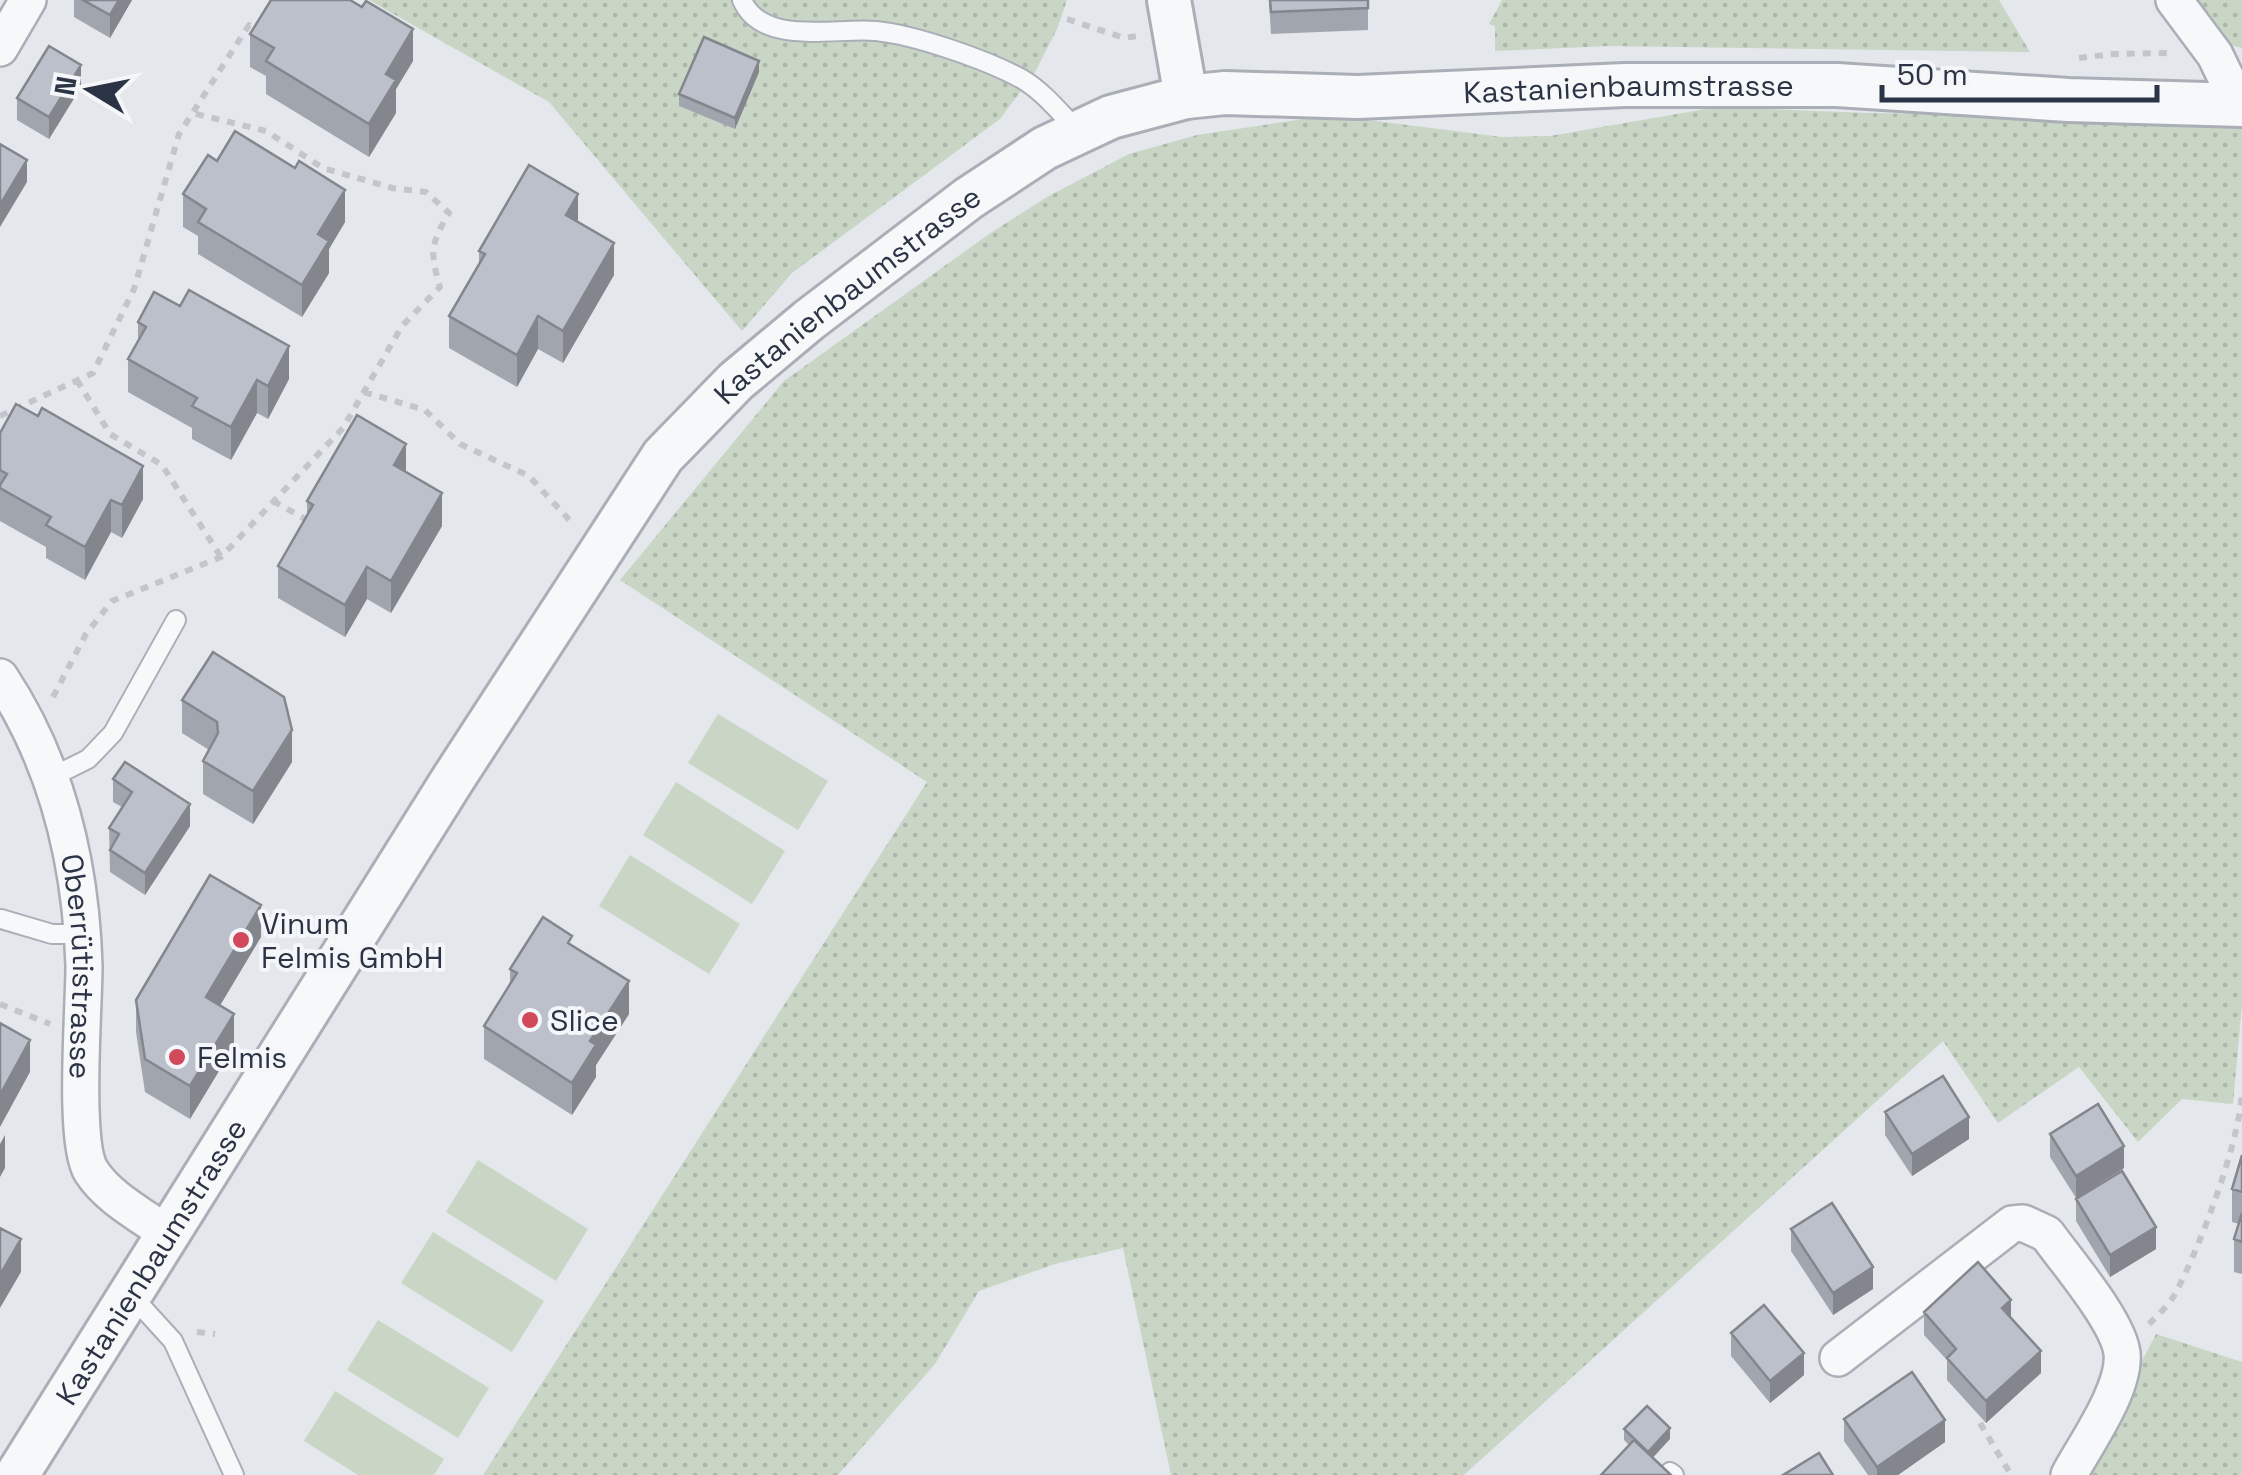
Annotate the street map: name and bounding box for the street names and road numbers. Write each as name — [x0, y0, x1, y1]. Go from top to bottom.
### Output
street label: Kastanienbaumstrasse — [1462, 65, 1794, 112]
street label: Kastanienbaumstrasse — [705, 176, 988, 412]
street label: Oberrütistrasse — [52, 850, 104, 1079]
street label: Kastanienbaumstrasse — [46, 1111, 255, 1412]

